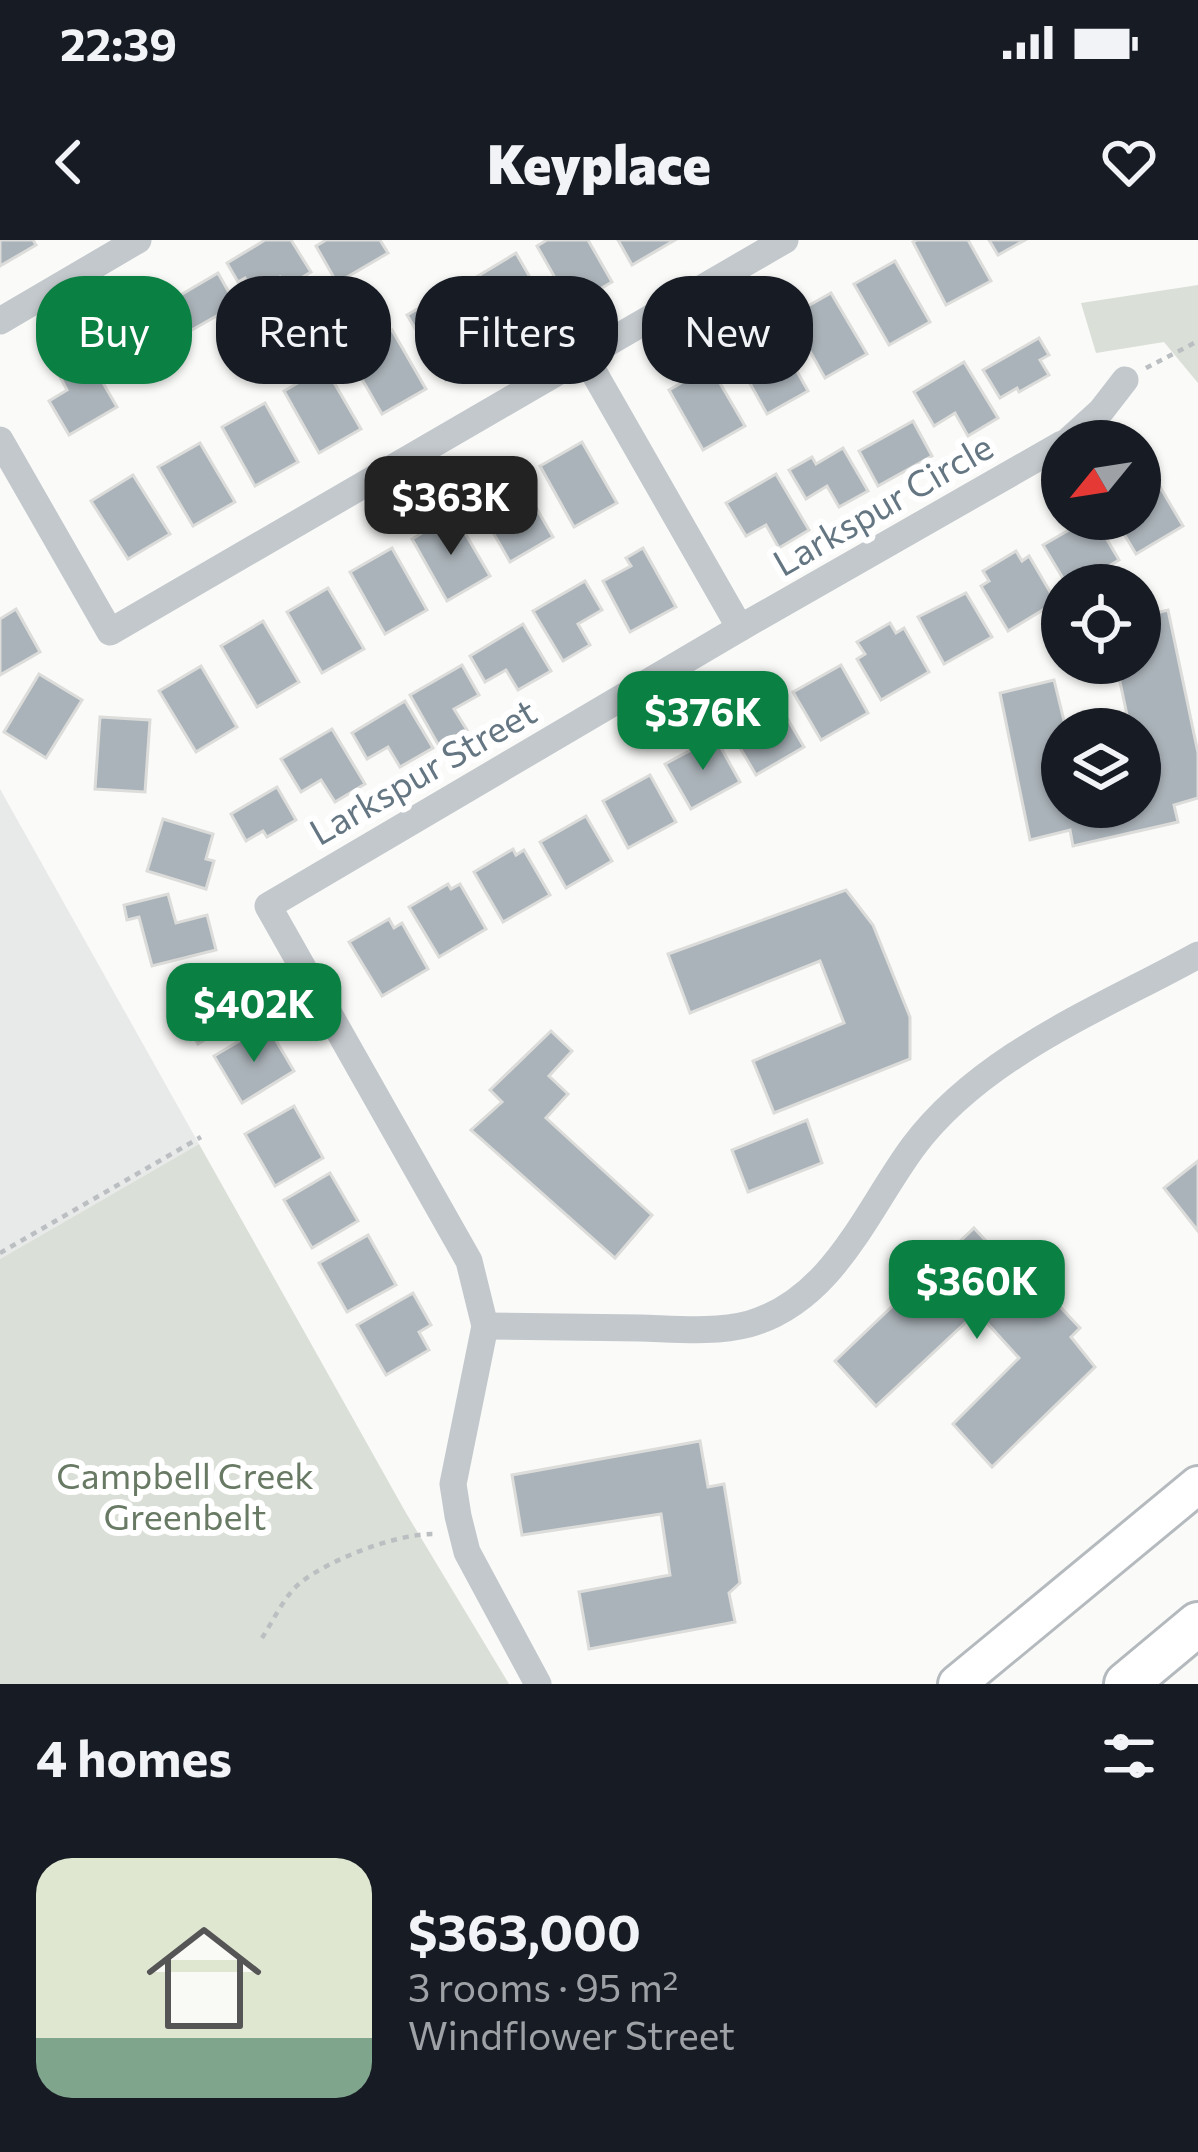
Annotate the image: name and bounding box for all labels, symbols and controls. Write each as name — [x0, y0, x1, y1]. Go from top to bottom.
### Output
text: 22:39 — [60, 15, 177, 70]
icon: back — [36, 129, 102, 195]
text: Keyplace — [487, 129, 711, 195]
icon: heart — [1096, 129, 1162, 195]
chip: Buy — [36, 276, 192, 384]
chip: Rent — [216, 276, 391, 384]
chip: Filters — [415, 276, 618, 384]
chip: New — [642, 276, 813, 384]
north arrow — [1041, 420, 1161, 540]
map controls — [1041, 420, 1161, 828]
street label: Larkspur Circle — [764, 423, 1000, 584]
pin: $363K — [367, 456, 535, 558]
text: $363K — [392, 471, 510, 519]
button: locate — [1041, 564, 1161, 684]
pin: $376K — [619, 671, 787, 773]
text: $376K — [644, 686, 762, 734]
street label: Larkspur Street — [301, 688, 543, 853]
button: layers — [1041, 708, 1161, 828]
pin: $402K — [170, 963, 338, 1065]
text: $402K — [193, 978, 315, 1026]
pin: $360K — [893, 1240, 1061, 1342]
text: $360K — [916, 1255, 1038, 1303]
park label: Campbell Creek Greenbelt — [56, 1452, 314, 1537]
icon: filters — [1096, 1723, 1162, 1789]
text: 4 homes — [36, 1725, 232, 1788]
text: $363,000 — [408, 1899, 641, 1962]
icon: home — [132, 1906, 276, 2050]
text: 3 rooms · 95 m² — [408, 1962, 678, 2010]
text: Windflower Street — [408, 2010, 735, 2058]

